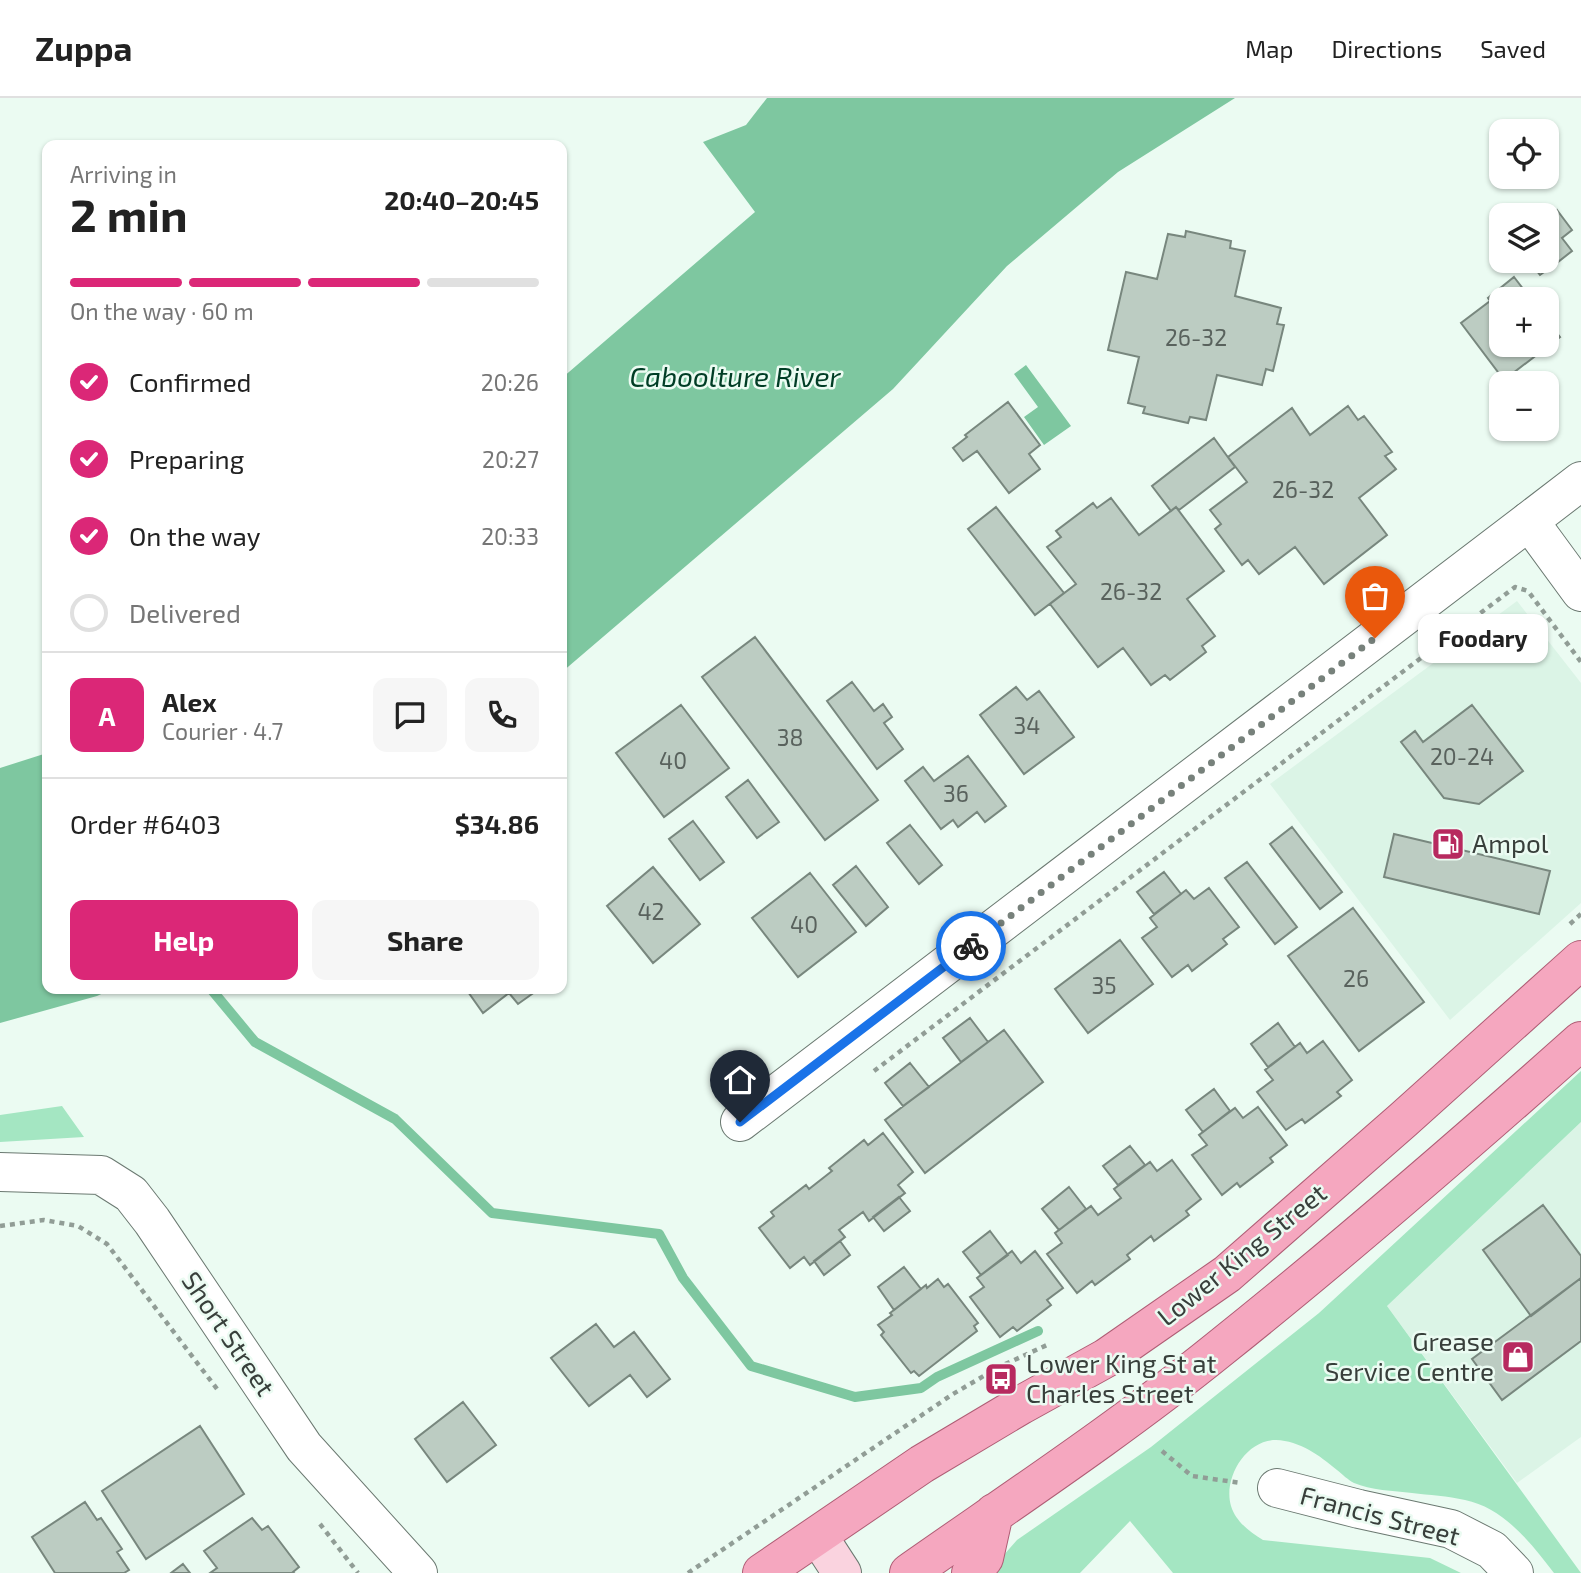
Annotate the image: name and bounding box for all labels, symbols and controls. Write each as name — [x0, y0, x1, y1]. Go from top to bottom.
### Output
text: Zuppa — [35, 28, 132, 68]
text: Map — [1245, 34, 1293, 63]
text: Directions — [1331, 34, 1442, 63]
text: Saved — [1480, 34, 1546, 63]
map controls — [1489, 119, 1559, 441]
button: locate — [1489, 119, 1559, 189]
text: Arriving in — [70, 160, 177, 188]
text: 20:40–20:45 — [384, 184, 539, 215]
text: 2 min — [70, 186, 188, 241]
button: layers — [1489, 203, 1559, 273]
button: + — [1489, 287, 1559, 357]
text: On the way · 60 m — [70, 297, 254, 325]
house number: 26-32 — [1165, 323, 1227, 351]
water label: Caboolture River — [629, 359, 841, 393]
icon: check — [70, 363, 108, 401]
text: Confirmed — [129, 366, 252, 397]
text: 20:26 — [481, 368, 539, 396]
button: − — [1489, 371, 1559, 441]
icon: check — [70, 440, 108, 478]
text: Preparing — [129, 443, 244, 474]
text: 20:27 — [482, 445, 539, 473]
house number: 26-32 — [1272, 475, 1334, 503]
icon: check — [70, 517, 108, 555]
text: On the way — [129, 520, 260, 551]
text: 20:33 — [481, 522, 539, 550]
pin — [1345, 566, 1405, 638]
house number: 26-32 — [1100, 577, 1162, 605]
icon: bag — [1356, 577, 1394, 615]
text: Delivered — [129, 597, 241, 628]
callout: Foodary — [1417, 614, 1546, 662]
text: Foodary — [1438, 624, 1528, 652]
button: chat — [373, 678, 447, 752]
button: phone — [465, 678, 539, 752]
text: Alex — [162, 686, 217, 717]
text: A — [99, 700, 115, 731]
house number: 34 — [1014, 711, 1040, 739]
text: Courier · 4.7 — [162, 717, 283, 745]
house number: 38 — [777, 723, 803, 751]
house number: 20-24 — [1430, 742, 1494, 770]
house number: 40 — [659, 746, 687, 774]
house number: 36 — [943, 779, 969, 807]
text: Order #6403 — [70, 808, 221, 839]
text: $34.86 — [455, 808, 539, 839]
fuel station icon: Ampol — [1429, 825, 1467, 863]
place label: Ampol — [1472, 827, 1549, 858]
house number: 42 — [637, 897, 665, 925]
button: Help — [70, 900, 298, 980]
button: Share — [312, 900, 539, 980]
house number: 40 — [790, 910, 818, 938]
courier — [936, 911, 1006, 981]
icon: bike — [952, 927, 990, 965]
house number: 26 — [1343, 964, 1369, 992]
house number: 35 — [1091, 971, 1117, 999]
pin — [710, 1050, 770, 1122]
icon: home — [721, 1061, 759, 1099]
street label: Lower King Street — [1150, 1176, 1332, 1331]
street label: Short Street — [176, 1265, 282, 1401]
place label: Grease Service Centre — [1325, 1325, 1494, 1386]
shop icon: Grease Service Centre — [1499, 1338, 1537, 1376]
place label: Lower King St at Charles Street — [1026, 1347, 1217, 1408]
bus stop icon: Lower King St at Charles Street — [982, 1360, 1020, 1398]
street label: Francis Street — [1297, 1478, 1464, 1551]

